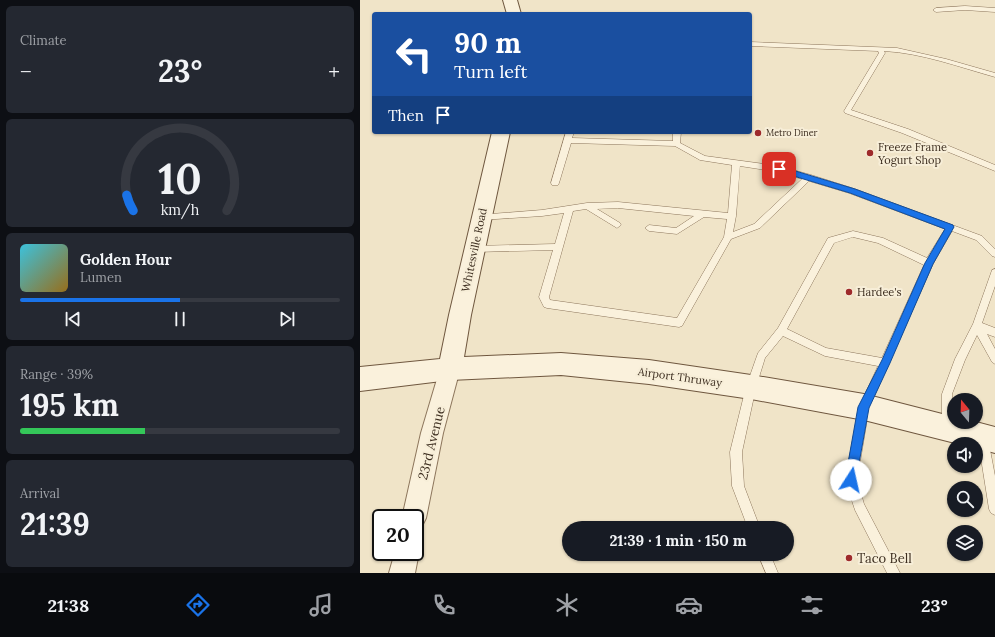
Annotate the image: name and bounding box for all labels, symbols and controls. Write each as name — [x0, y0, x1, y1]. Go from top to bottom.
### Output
text: 90 m — [454, 25, 521, 61]
icon: left — [388, 28, 440, 80]
text: Climate — [20, 32, 67, 49]
text: 23° — [158, 52, 202, 90]
text: − — [20, 57, 32, 85]
text: + — [328, 57, 340, 85]
text: Turn left — [454, 60, 527, 83]
icon: arrive — [432, 104, 454, 126]
text: Then — [388, 106, 424, 125]
place label: Metro Diner — [766, 127, 818, 138]
marker: Metro Diner — [753, 128, 763, 138]
place label: Freeze Frame Yogurt Shop — [877, 140, 947, 167]
marker: Freeze Frame Yogurt Shop — [865, 148, 875, 158]
text: 10 — [158, 152, 202, 205]
pin — [762, 152, 796, 186]
icon: arrive — [768, 158, 790, 180]
text: km/h — [161, 201, 200, 220]
street label: Whitesville Road — [458, 206, 490, 293]
text: Golden Hour — [80, 250, 172, 269]
text: Lumen — [80, 269, 122, 286]
place label: Hardee's — [857, 285, 902, 299]
marker: Hardee's — [844, 287, 854, 297]
icon: previous — [62, 308, 84, 330]
icon: pause — [169, 308, 191, 330]
icon: next — [276, 308, 298, 330]
street label: Airport Thruway — [636, 364, 723, 390]
text: Range · 39% — [20, 366, 93, 383]
text: 195 km — [20, 386, 119, 424]
north arrow — [947, 393, 983, 429]
map controls — [947, 393, 983, 561]
street label: 23rd Avenue — [414, 405, 449, 482]
button: sound — [947, 437, 983, 473]
position arrow — [830, 459, 872, 501]
button: search — [947, 481, 983, 517]
text: Arrival — [20, 485, 60, 502]
text: 21:39 — [20, 505, 90, 543]
speed limit sign: 20 — [372, 509, 424, 561]
button: layers — [947, 525, 983, 561]
text: 21:39 · 1 min · 150 m — [609, 531, 747, 550]
place label: Taco Bell — [857, 550, 912, 567]
marker: Taco Bell — [844, 553, 854, 563]
icon: directions — [184, 591, 212, 619]
icon: music — [307, 591, 335, 619]
icon: phone — [430, 591, 458, 619]
icon: climate — [553, 591, 581, 619]
icon: car — [675, 591, 703, 619]
icon: filters — [798, 591, 826, 619]
text: 21:38 — [47, 594, 89, 617]
text: 23° — [921, 594, 948, 617]

